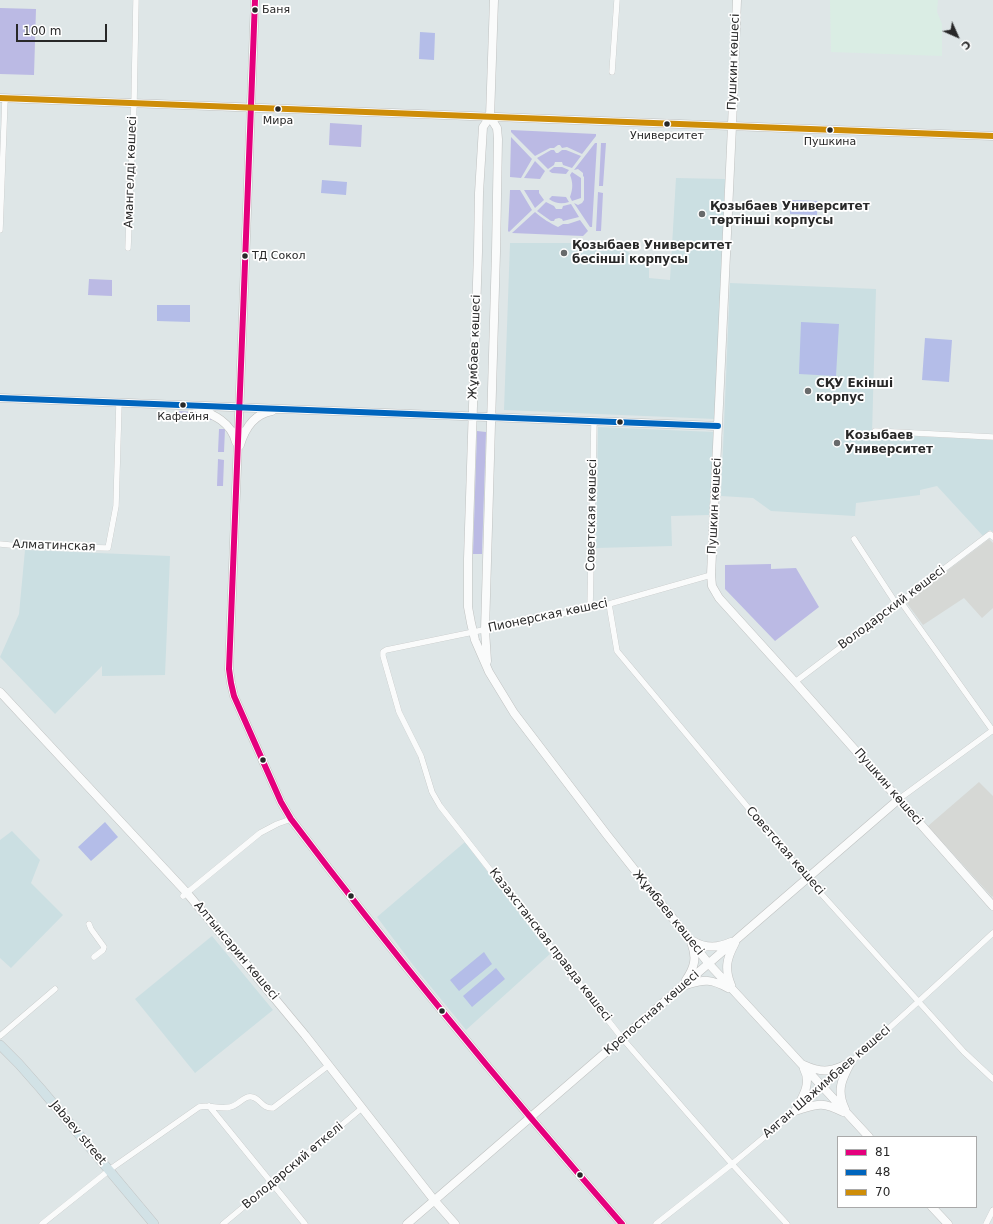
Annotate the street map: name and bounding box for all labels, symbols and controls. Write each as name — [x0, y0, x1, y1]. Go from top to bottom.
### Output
place label: Баня — [262, 3, 290, 17]
marker: Баня — [250, 5, 260, 15]
street label: Пушкин көшесі — [725, 13, 743, 111]
scale bar — [18, 16, 109, 42]
north arrow — [937, 16, 977, 56]
text: 100 m — [23, 24, 61, 38]
text: С — [958, 37, 973, 52]
marker: Мира — [273, 104, 283, 114]
place label: Мира — [263, 114, 293, 128]
street label: Амангелді көшесі — [122, 116, 140, 228]
marker: Университет — [662, 119, 672, 129]
marker: Пушкина — [825, 125, 835, 135]
place label: Университет — [630, 129, 704, 143]
place label: Пушкина — [804, 135, 856, 149]
place label: Қозыбаев Университет төртінші корпусы — [710, 200, 870, 228]
marker: Қозыбаев Университет төртінші корпусы — [697, 209, 707, 219]
place label: Қозыбаев Университет бесінші корпусы — [572, 239, 732, 267]
marker: Қозыбаев Университет бесінші корпусы — [559, 248, 569, 258]
place label: ТД Сокол — [252, 249, 306, 263]
marker: ТД Сокол — [240, 251, 250, 261]
street label: Жұмбаев көшесі — [466, 294, 484, 400]
place label: СҚУ Екінші корпус — [816, 377, 893, 405]
marker: СҚУ Екінші корпус — [803, 386, 813, 396]
marker: Кафейня — [178, 400, 188, 410]
place label: Кафейня — [157, 410, 209, 424]
unlabelled marker — [615, 417, 625, 427]
place label: Козыбаев Университет — [845, 429, 933, 457]
marker: Козыбаев Университет — [832, 438, 842, 448]
street label: Пушкин көшесі — [705, 457, 725, 555]
street label: Советская көшесі — [584, 459, 600, 571]
street label: Алматинская — [12, 537, 96, 555]
street label: Володарский көшесі — [836, 563, 948, 653]
street label: Пионерская көшесі — [487, 596, 609, 636]
street label: Пушкин көшесі — [851, 746, 925, 828]
unlabelled marker — [258, 755, 268, 765]
street label: Советская көшесі — [743, 804, 827, 898]
street label: Казахстанская правда көшесі — [486, 866, 614, 1024]
street label: Жұмбаев көшесі — [629, 868, 707, 958]
unlabelled marker — [346, 891, 356, 901]
street label: Алтынсарин көшесі — [191, 899, 281, 1003]
street label: Крепостная көшесі — [601, 968, 703, 1058]
unlabelled marker — [437, 1006, 447, 1016]
street label: Аяган Шажимбаев көшесі — [760, 1023, 894, 1141]
street label: Jabaev street — [47, 1098, 109, 1168]
street label: Володарский өткелі — [240, 1120, 346, 1212]
legend — [837, 1136, 977, 1208]
text: 81 — [875, 1145, 890, 1159]
text: 48 — [875, 1165, 890, 1179]
unlabelled marker — [575, 1170, 585, 1180]
text: 70 — [875, 1185, 890, 1199]

